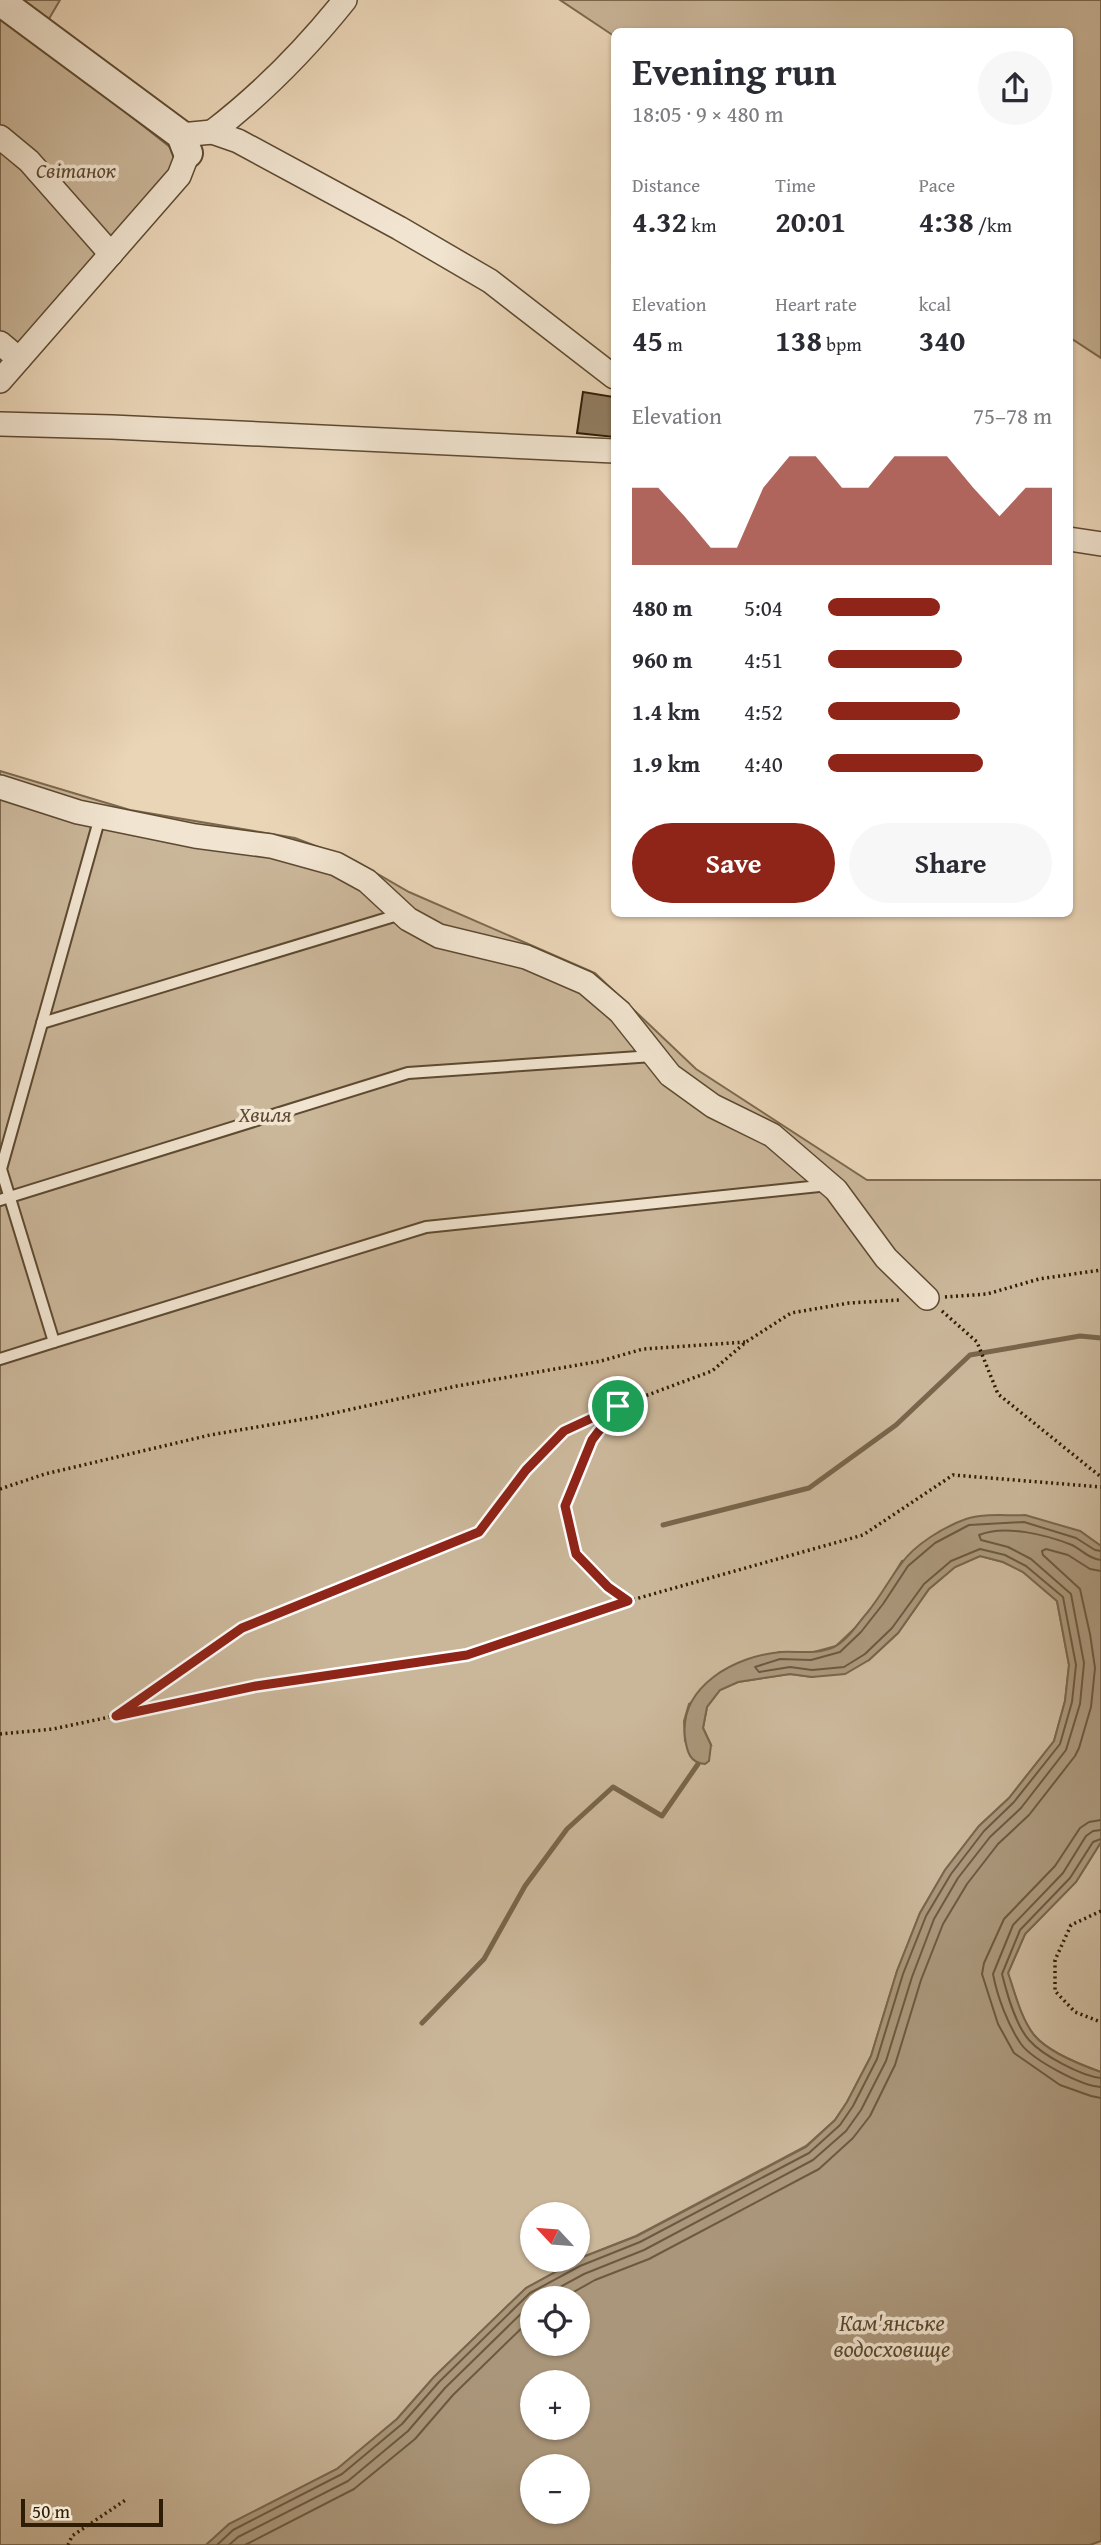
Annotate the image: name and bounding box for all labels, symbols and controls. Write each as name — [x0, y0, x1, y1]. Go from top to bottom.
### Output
text: Evening run — [632, 43, 836, 99]
button: share — [978, 51, 1052, 125]
text: 18:05 · 9 × 480 m — [632, 97, 784, 130]
park label: Світанок — [36, 155, 116, 186]
text: Distance — [632, 171, 700, 199]
text: Time — [775, 171, 816, 199]
text: Pace — [919, 171, 955, 199]
text: 4.32 — [632, 199, 687, 243]
text: 20:01 — [775, 199, 846, 243]
text: 4:38 — [919, 199, 974, 243]
text: km — [687, 211, 716, 239]
text: /km — [974, 211, 1012, 239]
text: Elevation — [632, 290, 706, 318]
text: Heart rate — [775, 290, 857, 318]
text: kcal — [919, 290, 951, 318]
text: 45 — [632, 318, 663, 362]
text: 138 — [775, 318, 822, 362]
text: 340 — [919, 318, 965, 362]
text: m — [663, 330, 683, 358]
text: bpm — [822, 330, 862, 358]
text: Elevation — [632, 399, 722, 432]
text: 75–78 m — [973, 399, 1052, 432]
text: 480 m — [632, 591, 693, 624]
text: 5:04 — [744, 591, 783, 624]
text: 960 m — [632, 643, 693, 676]
text: 4:51 — [744, 643, 783, 676]
text: 1.4 km — [632, 695, 700, 728]
text: 4:52 — [744, 695, 783, 728]
text: 1.9 km — [632, 747, 700, 780]
text: 4:40 — [744, 747, 783, 780]
button: Save — [632, 823, 835, 903]
button: Share — [849, 823, 1052, 903]
park label: Хвиля — [237, 1099, 292, 1130]
pin — [588, 1376, 648, 1436]
icon: arrive — [599, 1387, 637, 1425]
north arrow — [520, 2202, 590, 2272]
map controls — [520, 2202, 590, 2524]
button: locate — [520, 2286, 590, 2356]
water label: Кам'янське водосховище — [834, 2306, 950, 2365]
button: + — [520, 2370, 590, 2440]
button: − — [520, 2454, 590, 2524]
scale bar — [21, 2496, 163, 2528]
text: 50 m — [32, 2497, 70, 2525]

